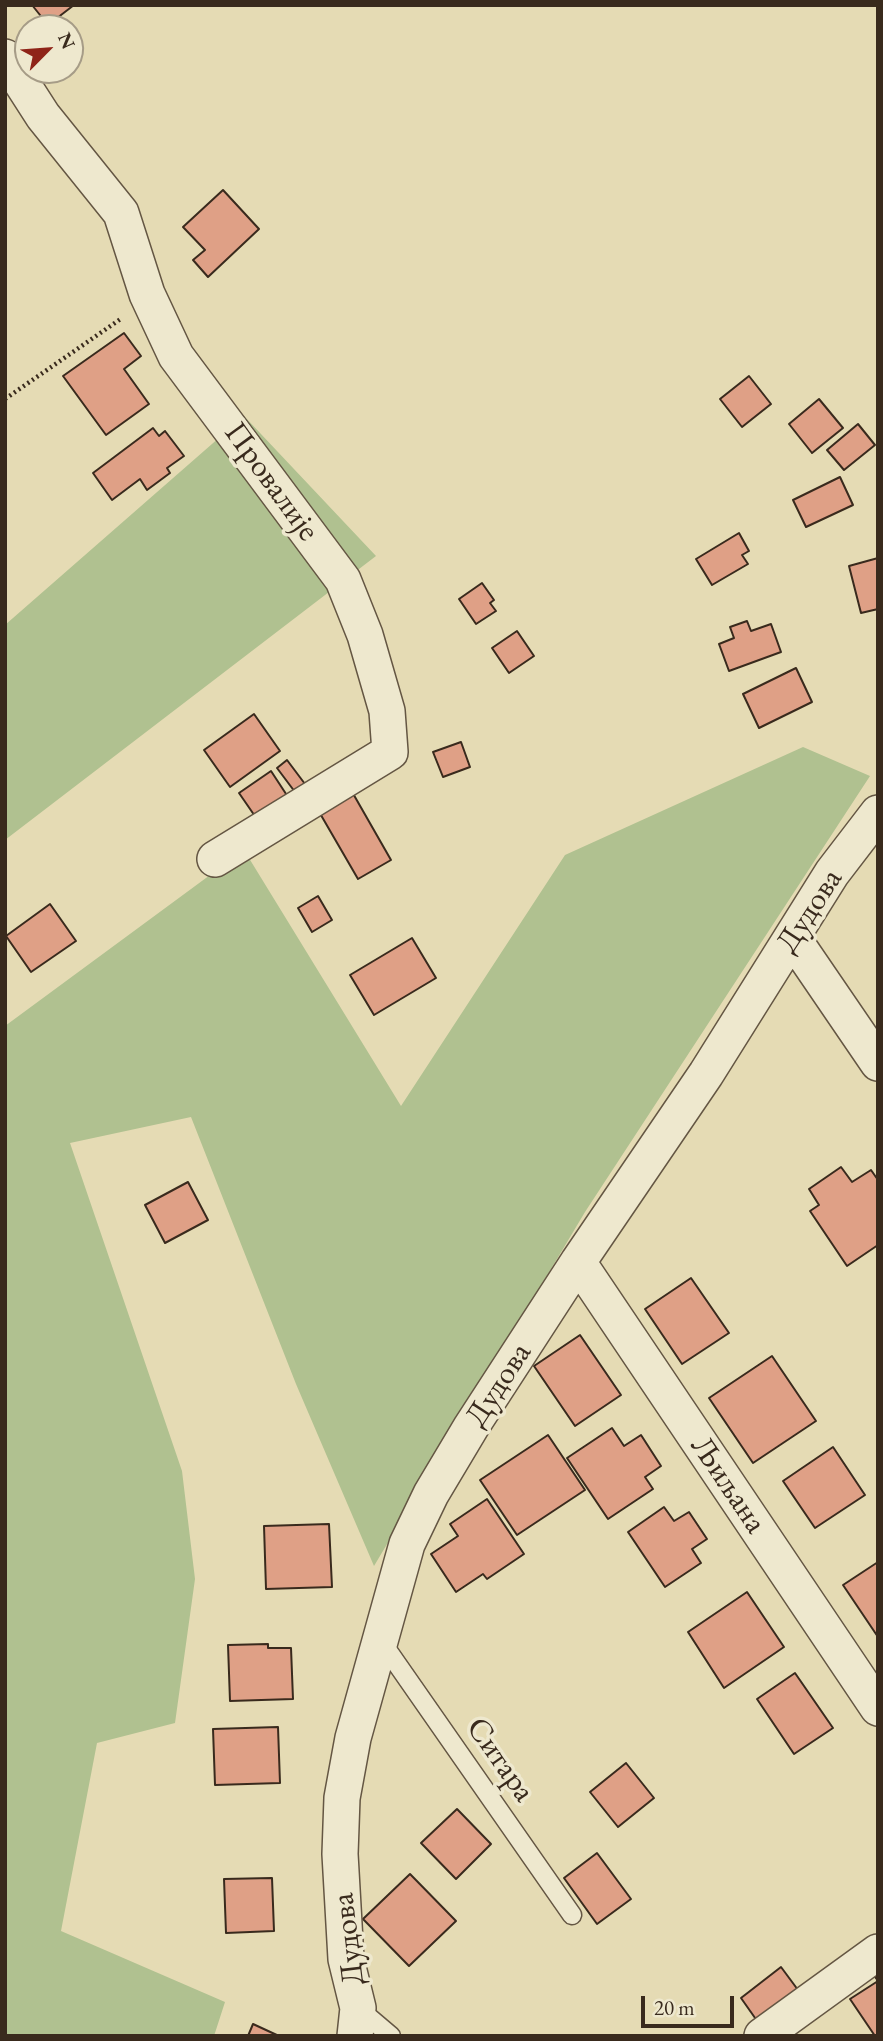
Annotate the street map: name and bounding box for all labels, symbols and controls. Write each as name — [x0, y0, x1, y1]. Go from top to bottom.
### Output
north arrow — [14, 14, 84, 84]
text: N — [52, 29, 81, 53]
street label: Провалије — [215, 415, 327, 549]
street label: Дудова — [769, 862, 851, 960]
street label: Дудова — [458, 1336, 540, 1434]
street label: Љиљана — [682, 1429, 774, 1541]
street label: Ситара — [457, 1710, 543, 1810]
street label: Дудова — [324, 1891, 374, 1987]
scale bar — [645, 1982, 738, 2026]
text: 20 m — [654, 1994, 695, 2021]

